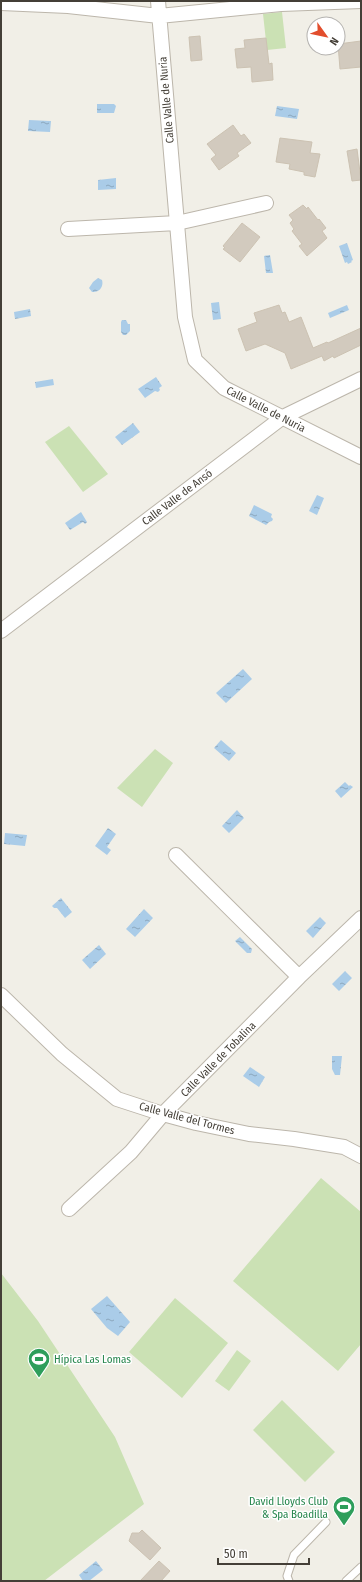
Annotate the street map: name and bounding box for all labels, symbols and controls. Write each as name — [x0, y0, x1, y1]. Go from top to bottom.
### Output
north arrow — [306, 16, 346, 56]
text: N — [327, 35, 341, 47]
street label: Calle Valle de Nuria — [156, 56, 177, 144]
street label: Calle Valle de Nuria — [224, 384, 308, 435]
street label: Calle Valle de Ansó — [140, 467, 215, 528]
street label: Calle Valle de Tobalina — [178, 1019, 259, 1100]
street label: Calle Valle del Tormes — [138, 1099, 236, 1138]
sports icon: Hípica Las Lomas — [26, 1346, 52, 1379]
place label: Hípica Las Lomas — [54, 1353, 131, 1366]
sports icon: David Lloyds Club & Spa Boadilla — [331, 1494, 357, 1527]
place label: David Lloyds Club & Spa Boadilla — [249, 1495, 328, 1521]
scale bar — [218, 1540, 309, 1566]
text: 50 m — [224, 1547, 248, 1561]

